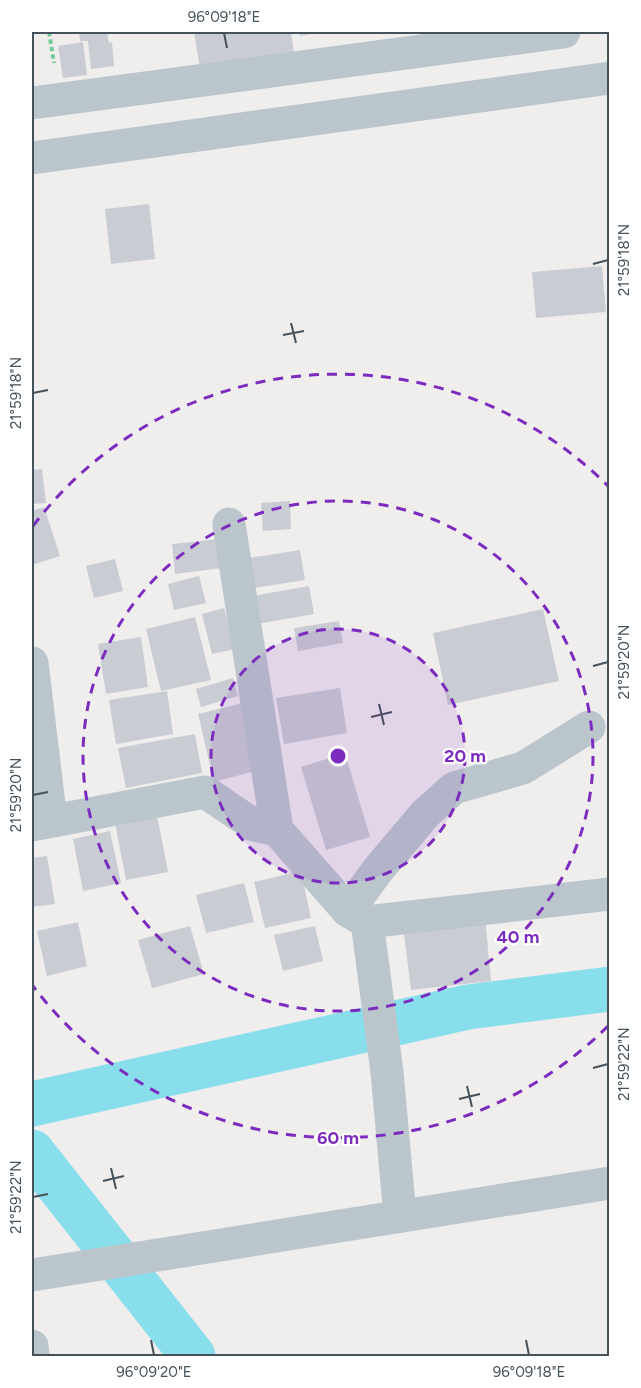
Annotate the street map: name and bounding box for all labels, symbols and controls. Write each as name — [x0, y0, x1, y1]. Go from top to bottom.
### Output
text: 96°09'18"E — [188, 8, 260, 26]
text: 21°59'18"N — [615, 224, 633, 296]
text: 21°59'18"N — [7, 357, 25, 429]
text: 21°59'20"N — [615, 625, 633, 699]
text: 20 m — [444, 745, 486, 767]
centre of rings — [328, 746, 348, 766]
text: 21°59'20"N — [7, 758, 25, 832]
text: 40 m — [496, 926, 540, 948]
text: 21°59'22"N — [615, 1027, 633, 1101]
text: 60 m — [317, 1127, 359, 1149]
text: 21°59'22"N — [7, 1160, 25, 1234]
text: 96°09'20"E — [116, 1363, 192, 1381]
text: 96°09'18"E — [493, 1363, 565, 1381]

